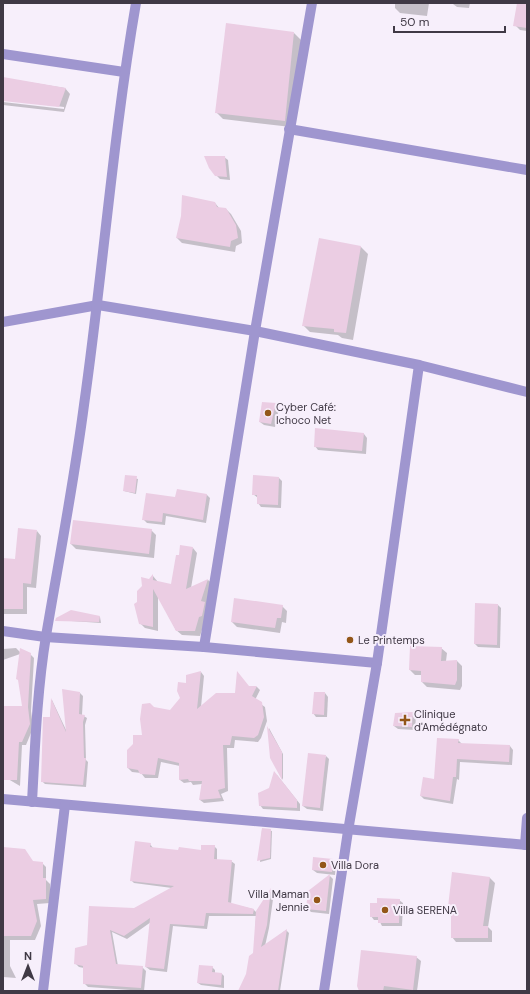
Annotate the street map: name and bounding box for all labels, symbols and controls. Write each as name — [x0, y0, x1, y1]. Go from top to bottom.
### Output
scale bar — [394, 8, 505, 34]
text: 50 m — [400, 14, 429, 30]
place label: Cyber Café: Ichoco Net — [276, 400, 336, 427]
marker: Cyber Café: Ichoco Net — [263, 408, 273, 418]
place label: Le Printemps — [358, 633, 425, 647]
marker: Le Printemps — [345, 635, 355, 645]
place label: Clinique d'Amédégnato — [414, 707, 487, 734]
marker: Clinique d'Amédégnato — [399, 714, 411, 726]
place label: Villa Dora — [331, 858, 379, 872]
marker: Villa Dora — [318, 860, 328, 870]
place label: Villa Maman Jennie — [248, 887, 309, 914]
marker: Villa Maman Jennie — [312, 895, 322, 905]
place label: Villa SERENA — [393, 903, 457, 917]
marker: Villa SERENA — [380, 905, 390, 915]
north arrow — [8, 946, 48, 986]
text: N — [24, 949, 32, 963]

